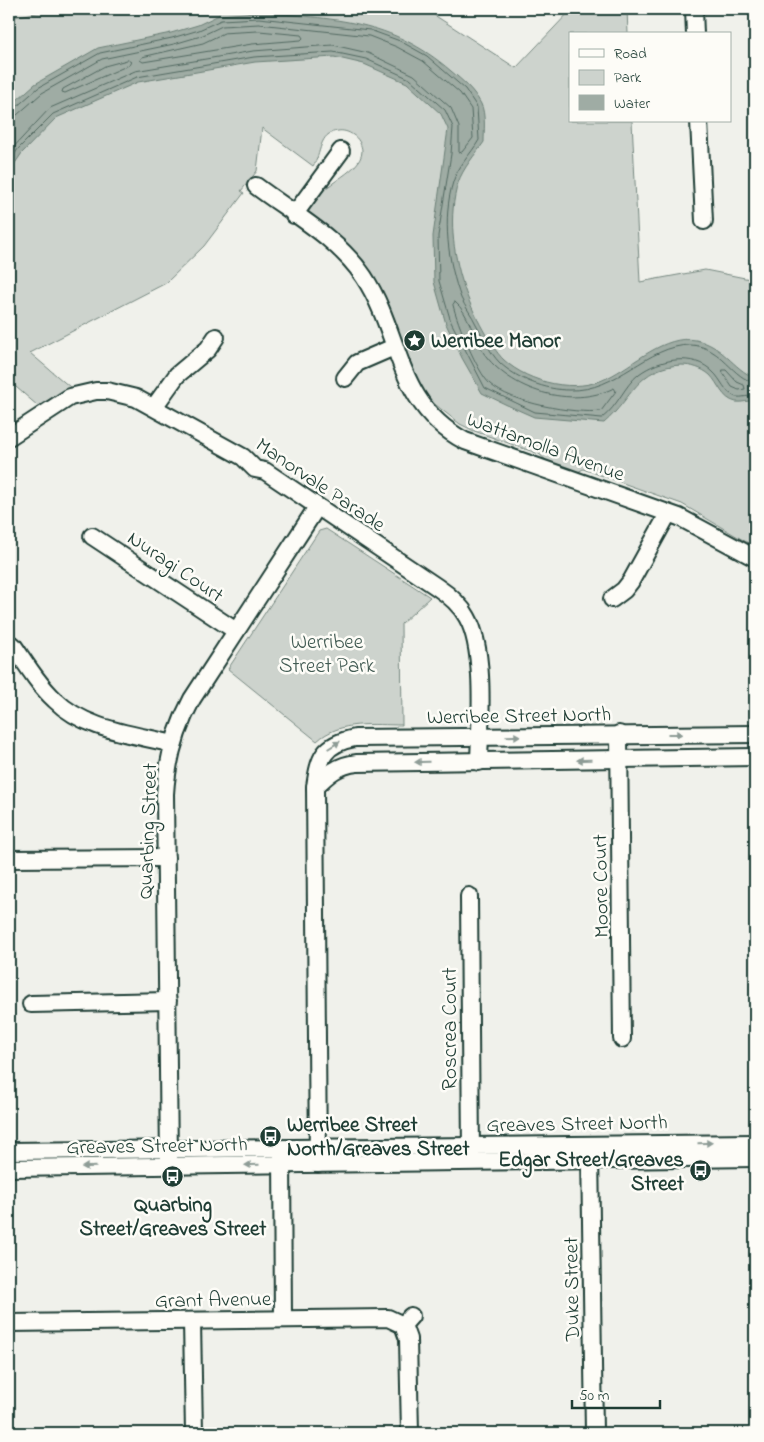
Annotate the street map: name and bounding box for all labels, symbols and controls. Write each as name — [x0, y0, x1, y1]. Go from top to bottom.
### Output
legend — [569, 32, 732, 122]
text: Road — [614, 43, 647, 65]
text: Park — [614, 67, 642, 89]
text: Water — [614, 93, 650, 115]
place label: Werribee Manor — [431, 327, 561, 357]
place icon: Werribee Manor — [403, 328, 427, 352]
street label: Wattamolla Avenue — [462, 405, 629, 491]
street label: Manorvale Parade — [249, 431, 391, 541]
street label: Nuragi Court — [120, 524, 229, 613]
park label: Werribee Street Park — [279, 628, 376, 682]
street label: Werribee Street North — [427, 700, 612, 734]
one-way arrow — [667, 730, 683, 738]
one-way arrow — [505, 731, 521, 739]
one-way arrow — [328, 741, 341, 750]
one-way arrow — [576, 756, 592, 764]
one-way arrow — [413, 758, 429, 766]
street label: Quarbing Street — [132, 763, 168, 900]
street label: Moore Court — [586, 834, 618, 938]
street label: Roscrea Court — [436, 967, 466, 1091]
street label: Greaves Street North — [486, 1108, 668, 1142]
place label: Werribee Street North/Greaves Street — [287, 1111, 471, 1165]
bus stop icon: Werribee Street North/Greaves Street — [259, 1124, 283, 1148]
street label: Greaves Street North — [66, 1130, 248, 1164]
one-way arrow — [697, 1139, 713, 1147]
place label: Edgar Street/Greaves Street — [498, 1146, 685, 1200]
bus stop icon: Edgar Street/Greaves Street — [688, 1159, 712, 1183]
one-way arrow — [243, 1161, 259, 1169]
one-way arrow — [81, 1163, 97, 1171]
bus stop icon: Quarbing Street/Greaves Street — [161, 1165, 185, 1189]
place label: Quarbing Street/Greaves Street — [80, 1191, 267, 1245]
street label: Duke Street — [557, 1237, 589, 1342]
street label: Grant Avenue — [155, 1285, 272, 1317]
scale bar — [572, 1377, 659, 1409]
text: 50 m — [579, 1385, 610, 1407]

